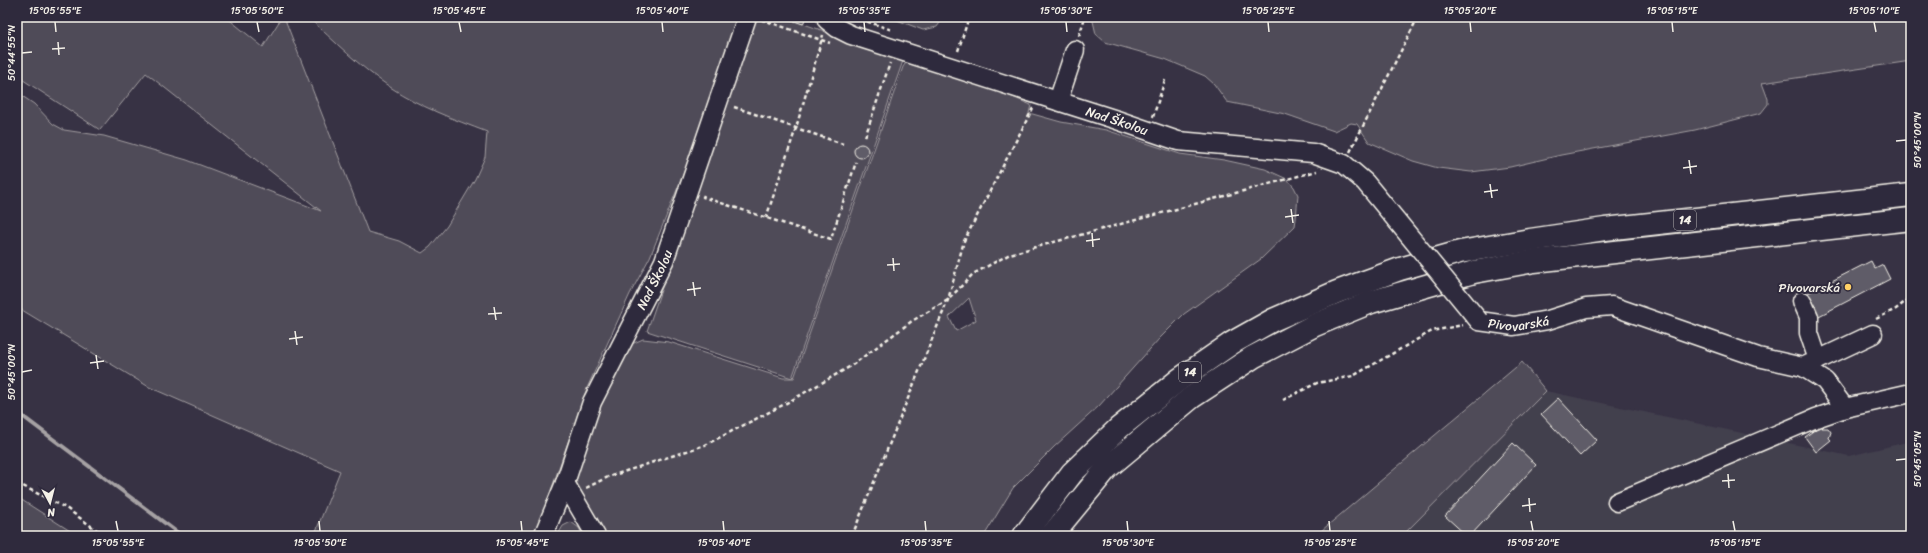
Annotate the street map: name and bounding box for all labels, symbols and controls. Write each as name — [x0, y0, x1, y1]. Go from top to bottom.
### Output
text: 15°05'55"E — [29, 2, 83, 20]
text: 15°05'50"E — [231, 2, 285, 20]
text: 15°05'45"E — [433, 2, 487, 20]
text: 15°05'40"E — [635, 2, 690, 20]
text: 15°05'35"E — [838, 2, 892, 20]
text: 15°05'30"E — [1040, 2, 1094, 20]
text: 15°05'25"E — [1242, 2, 1296, 20]
text: 15°05'20"E — [1444, 2, 1498, 20]
text: 15°05'15"E — [1647, 2, 1699, 20]
text: 15°05'10"E — [1848, 2, 1901, 20]
text: 50°44'55"N — [3, 25, 21, 81]
street label: Nad Školou — [1083, 100, 1151, 142]
text: 50°45'00"N — [1909, 112, 1927, 168]
road number: 14 — [1674, 210, 1696, 230]
street label: Nad Školou — [630, 247, 679, 314]
place label: Pivovarská — [1779, 276, 1840, 299]
marker: Pivovarská — [1843, 282, 1853, 292]
street label: Pivovarská — [1486, 309, 1551, 338]
text: 50°45'00"N — [3, 344, 21, 400]
road number: 14 — [1179, 362, 1201, 382]
text: 50°45'05"N — [1909, 431, 1927, 487]
north arrow — [30, 483, 70, 523]
text: N — [46, 502, 57, 522]
text: 15°05'55"E — [92, 534, 146, 552]
text: 15°05'50"E — [294, 534, 348, 552]
text: 15°05'45"E — [496, 534, 550, 552]
text: 15°05'40"E — [697, 534, 752, 552]
text: 15°05'35"E — [900, 534, 954, 552]
text: 15°05'30"E — [1102, 534, 1156, 552]
text: 15°05'25"E — [1304, 534, 1358, 552]
text: 15°05'20"E — [1507, 534, 1561, 552]
text: 15°05'15"E — [1710, 534, 1762, 552]

